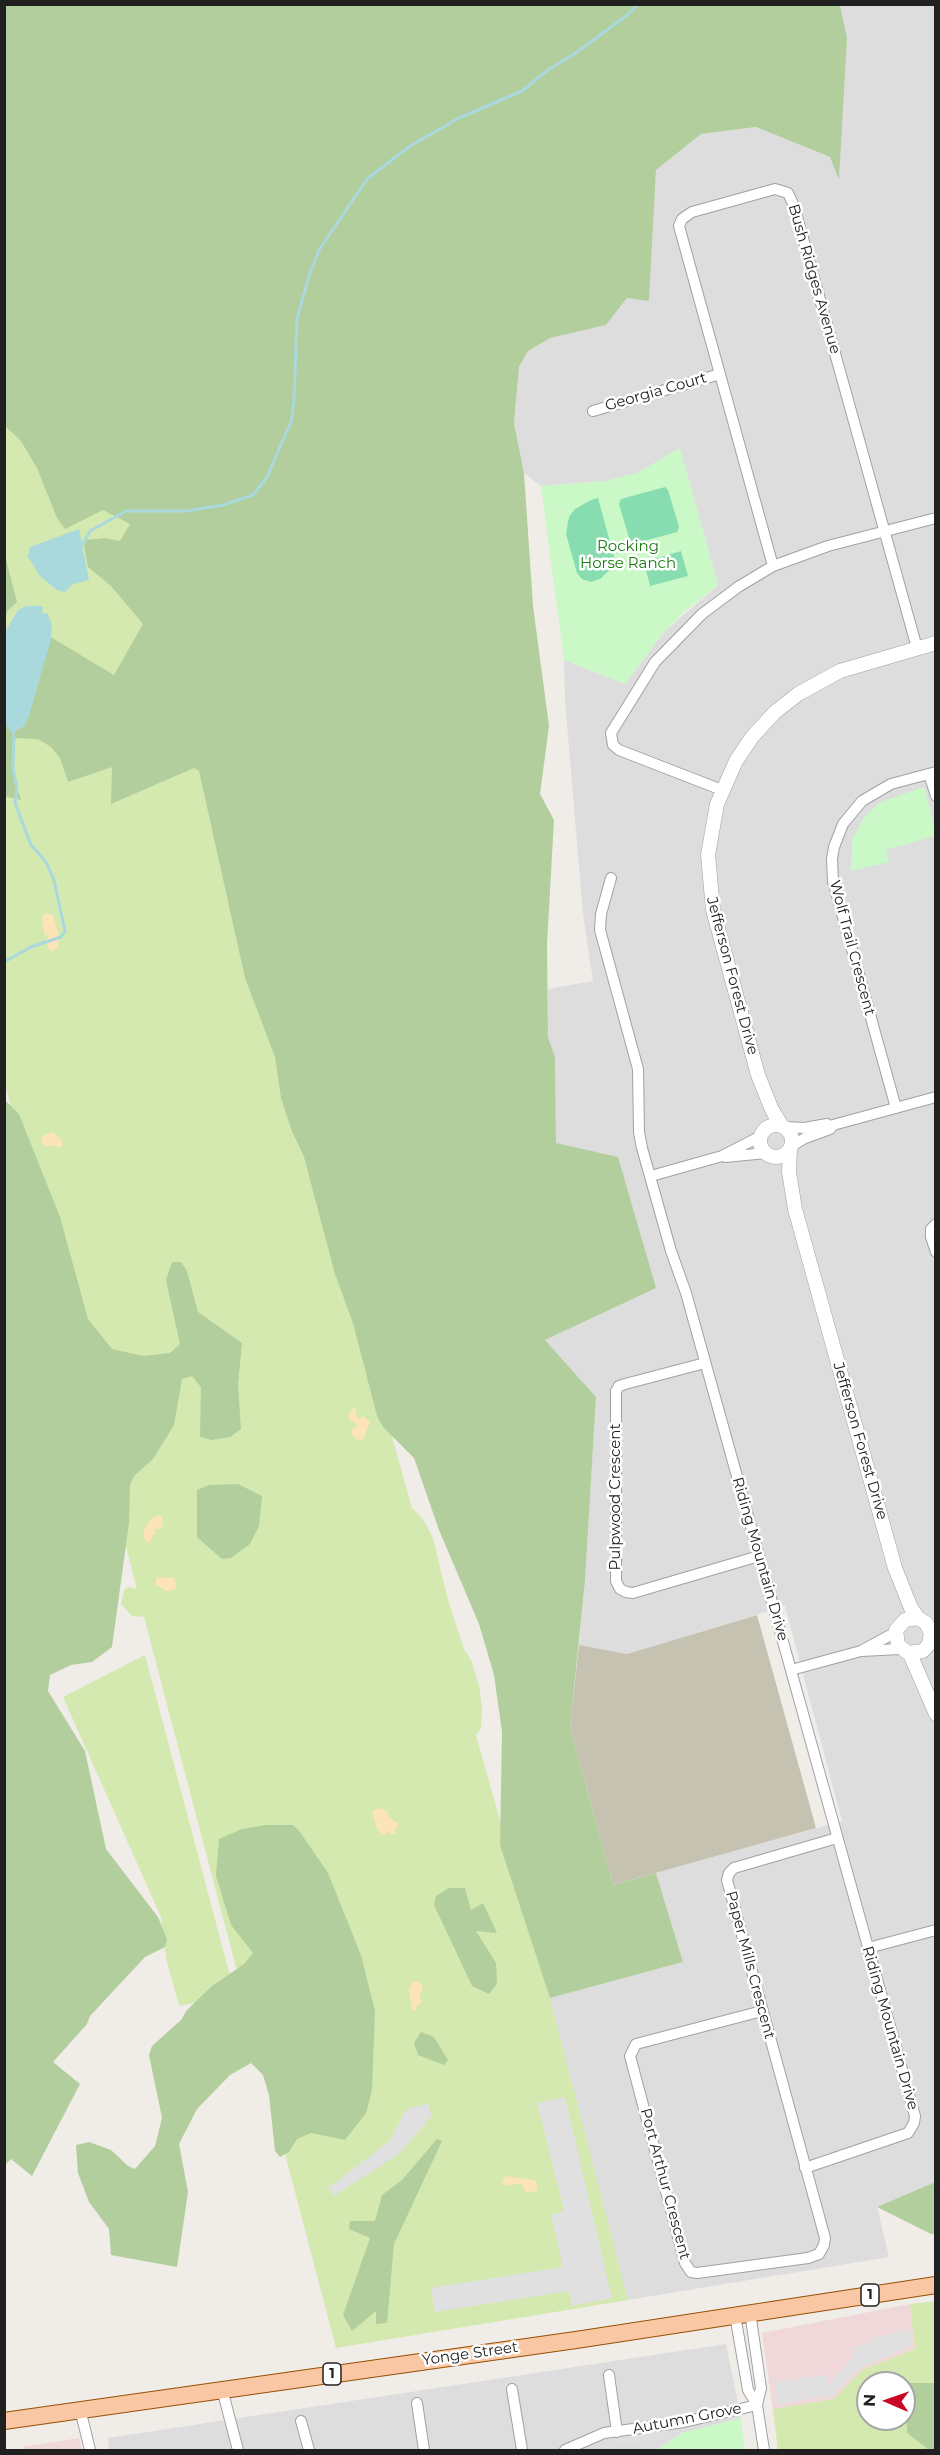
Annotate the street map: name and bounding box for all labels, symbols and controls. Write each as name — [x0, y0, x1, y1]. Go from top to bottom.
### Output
street label: Bush Ridges Avenue — [784, 202, 844, 356]
street label: Georgia Court — [603, 369, 709, 415]
park label: Rocking Horse Ranch — [580, 538, 676, 573]
street label: Wolf Trail Crescent — [825, 878, 879, 1018]
street label: Jefferson Forest Drive — [702, 895, 762, 1057]
street label: Jefferson Forest Drive — [829, 1360, 891, 1522]
street label: Pulpwood Crescent — [607, 1423, 625, 1571]
street label: Riding Mountain Drive — [728, 1475, 792, 1643]
street label: Paper Mills Crescent — [722, 1889, 778, 2041]
street label: Riding Mountain Drive — [858, 1944, 922, 2112]
street label: Port Arthur Crescent — [636, 2106, 694, 2262]
road number: 1 — [861, 2284, 879, 2306]
street label: Yonge Street — [421, 2338, 519, 2370]
road number: 1 — [323, 2363, 341, 2385]
north arrow — [856, 2371, 916, 2431]
text: N — [860, 2394, 879, 2407]
street label: Autumn Grove — [631, 2400, 743, 2438]

